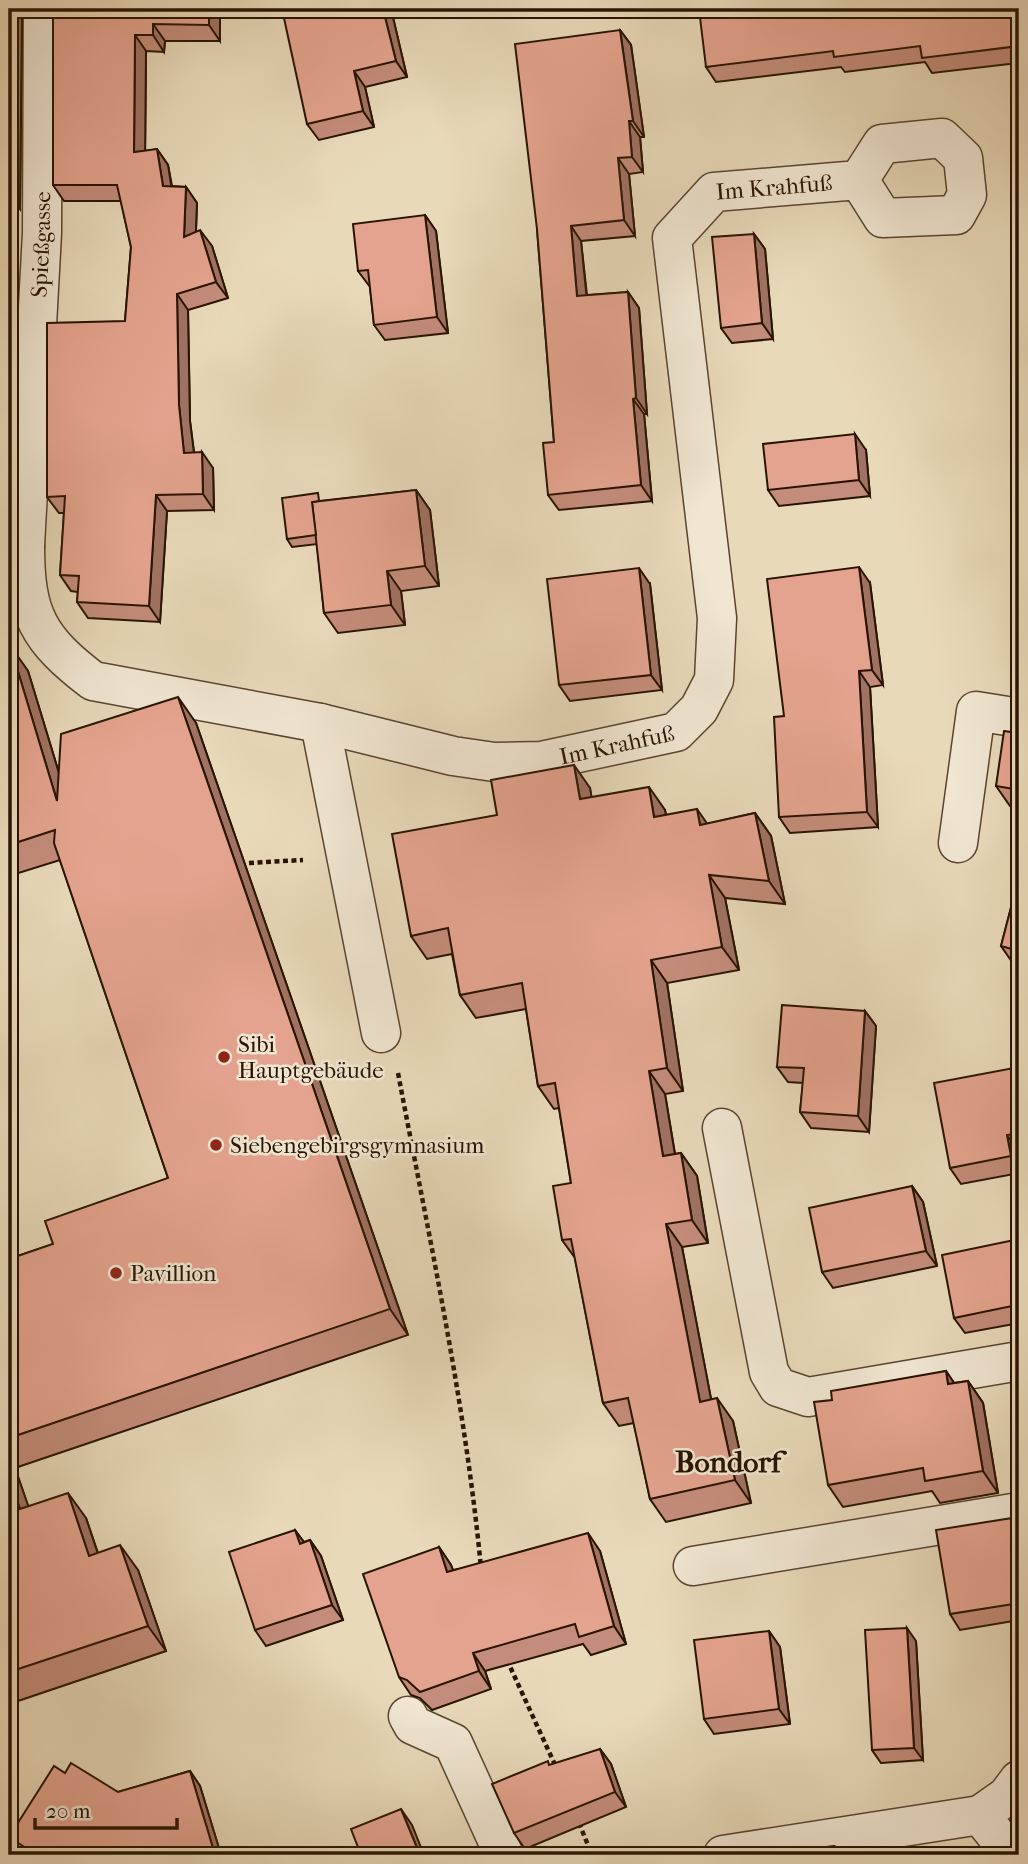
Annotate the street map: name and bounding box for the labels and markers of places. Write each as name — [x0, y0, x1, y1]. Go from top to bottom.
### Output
place label: Sibi Hauptgebäude — [238, 1031, 384, 1084]
marker: Sibi Hauptgebäude — [216, 1049, 232, 1065]
place label: Siebengebirgsgymnasium — [230, 1132, 484, 1159]
marker: Siebengebirgsgymnasium — [208, 1137, 224, 1153]
place label: Pavillion — [130, 1260, 217, 1287]
marker: Pavillion — [108, 1265, 124, 1281]

